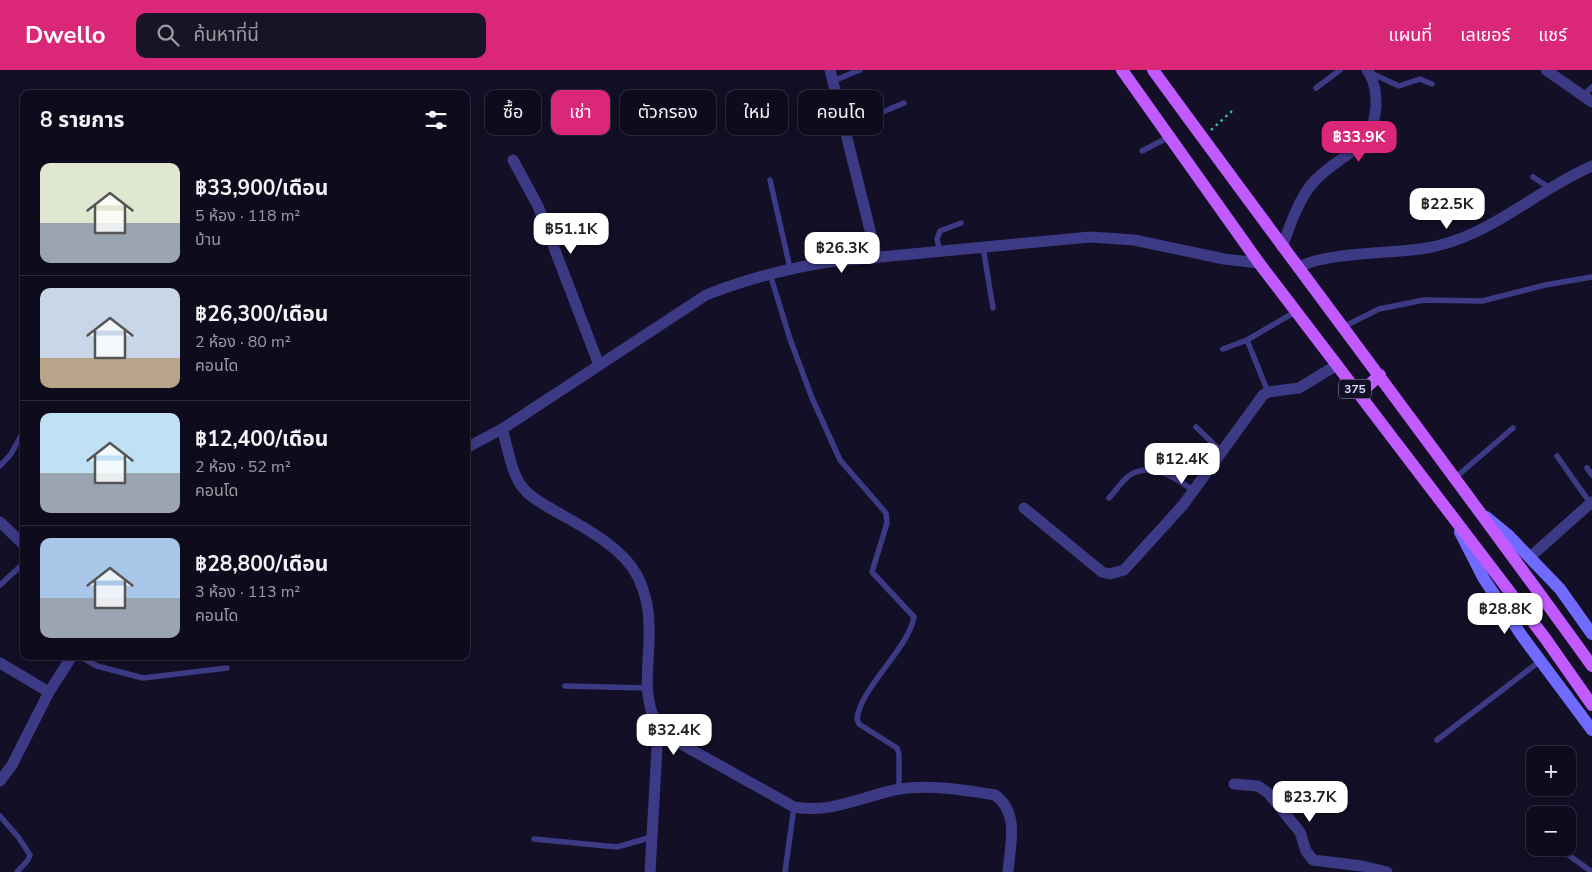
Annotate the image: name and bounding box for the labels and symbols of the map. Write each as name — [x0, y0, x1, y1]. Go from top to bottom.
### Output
pin: ฿33.9K — [1318, 121, 1400, 163]
pin: ฿22.5K — [1406, 188, 1488, 230]
pin: ฿51.1K — [530, 212, 612, 255]
pin: ฿26.3K — [801, 232, 883, 274]
road number: 375 — [1339, 380, 1371, 398]
pin: ฿12.4K — [1141, 442, 1223, 485]
pin: ฿28.8K — [1464, 592, 1546, 635]
pin: ฿32.4K — [633, 714, 715, 756]
pin: ฿23.7K — [1269, 780, 1351, 823]

